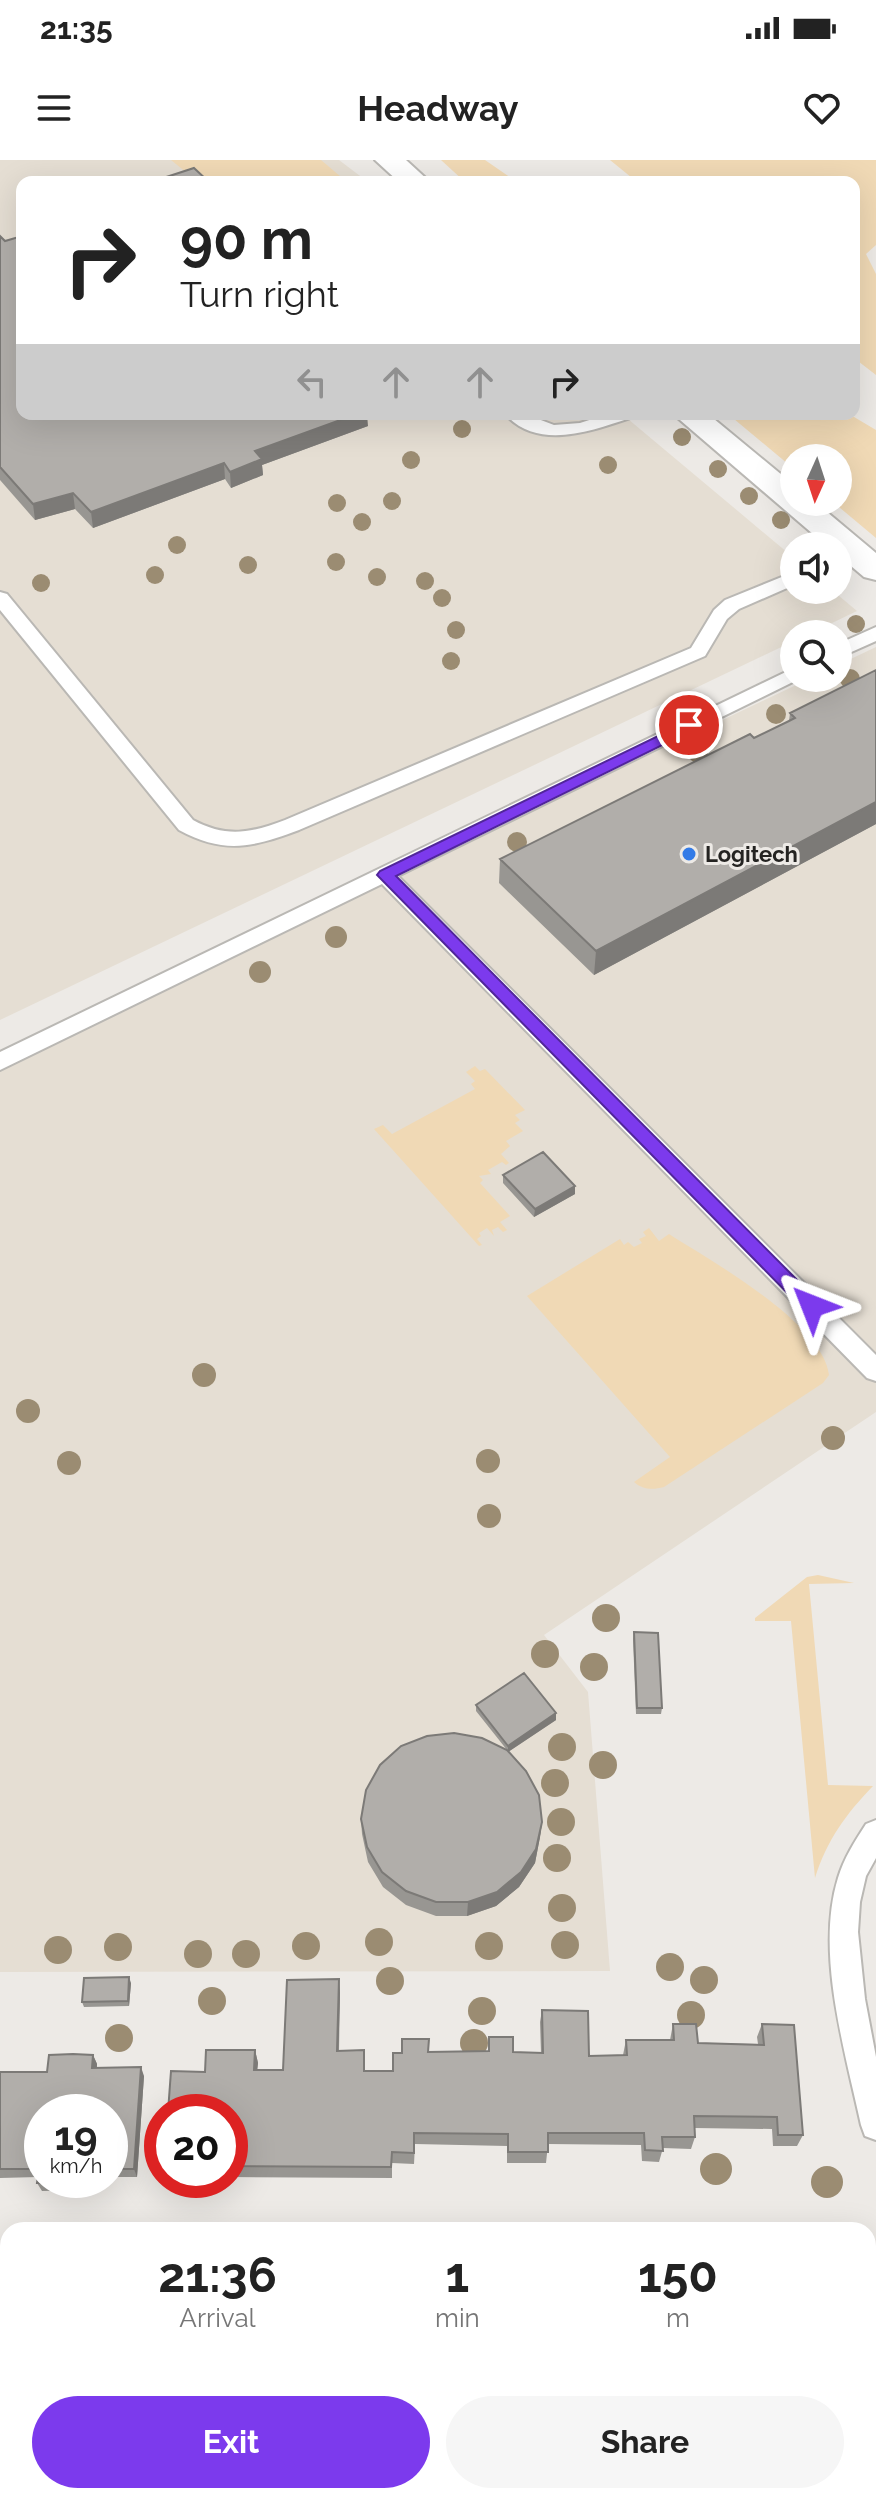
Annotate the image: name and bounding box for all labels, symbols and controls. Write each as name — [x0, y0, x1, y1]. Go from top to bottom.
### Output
text: 21:35 — [40, 11, 113, 46]
icon: menu — [32, 86, 76, 130]
icon: heart — [800, 86, 844, 130]
text: Headway — [357, 87, 519, 129]
text: 90 m — [180, 206, 313, 272]
icon: right — [48, 208, 152, 312]
text: Turn right — [180, 273, 339, 315]
icon: left — [290, 360, 334, 404]
icon: ahead — [374, 360, 418, 404]
icon: ahead — [458, 360, 502, 404]
icon: right — [542, 360, 586, 404]
north arrow — [780, 444, 852, 516]
map controls — [780, 444, 852, 692]
button: sound — [780, 532, 852, 604]
button: search — [780, 620, 852, 692]
pin — [655, 691, 723, 759]
icon: arrive — [667, 703, 711, 747]
place label: Logitech — [705, 841, 798, 867]
marker: Logitech — [680, 845, 698, 863]
position arrow — [770, 1264, 854, 1348]
speed limit sign: 20 — [144, 2094, 248, 2198]
text: 19 — [54, 2112, 98, 2159]
text: km/h — [50, 2154, 102, 2178]
text: 21:36 — [158, 2247, 277, 2303]
text: 1 — [446, 2247, 469, 2303]
text: 150 — [638, 2247, 718, 2303]
text: Arrival — [179, 2303, 256, 2333]
text: min — [435, 2303, 480, 2333]
text: m — [666, 2303, 690, 2333]
button: Exit — [32, 2396, 430, 2488]
button: Share — [446, 2396, 844, 2488]

